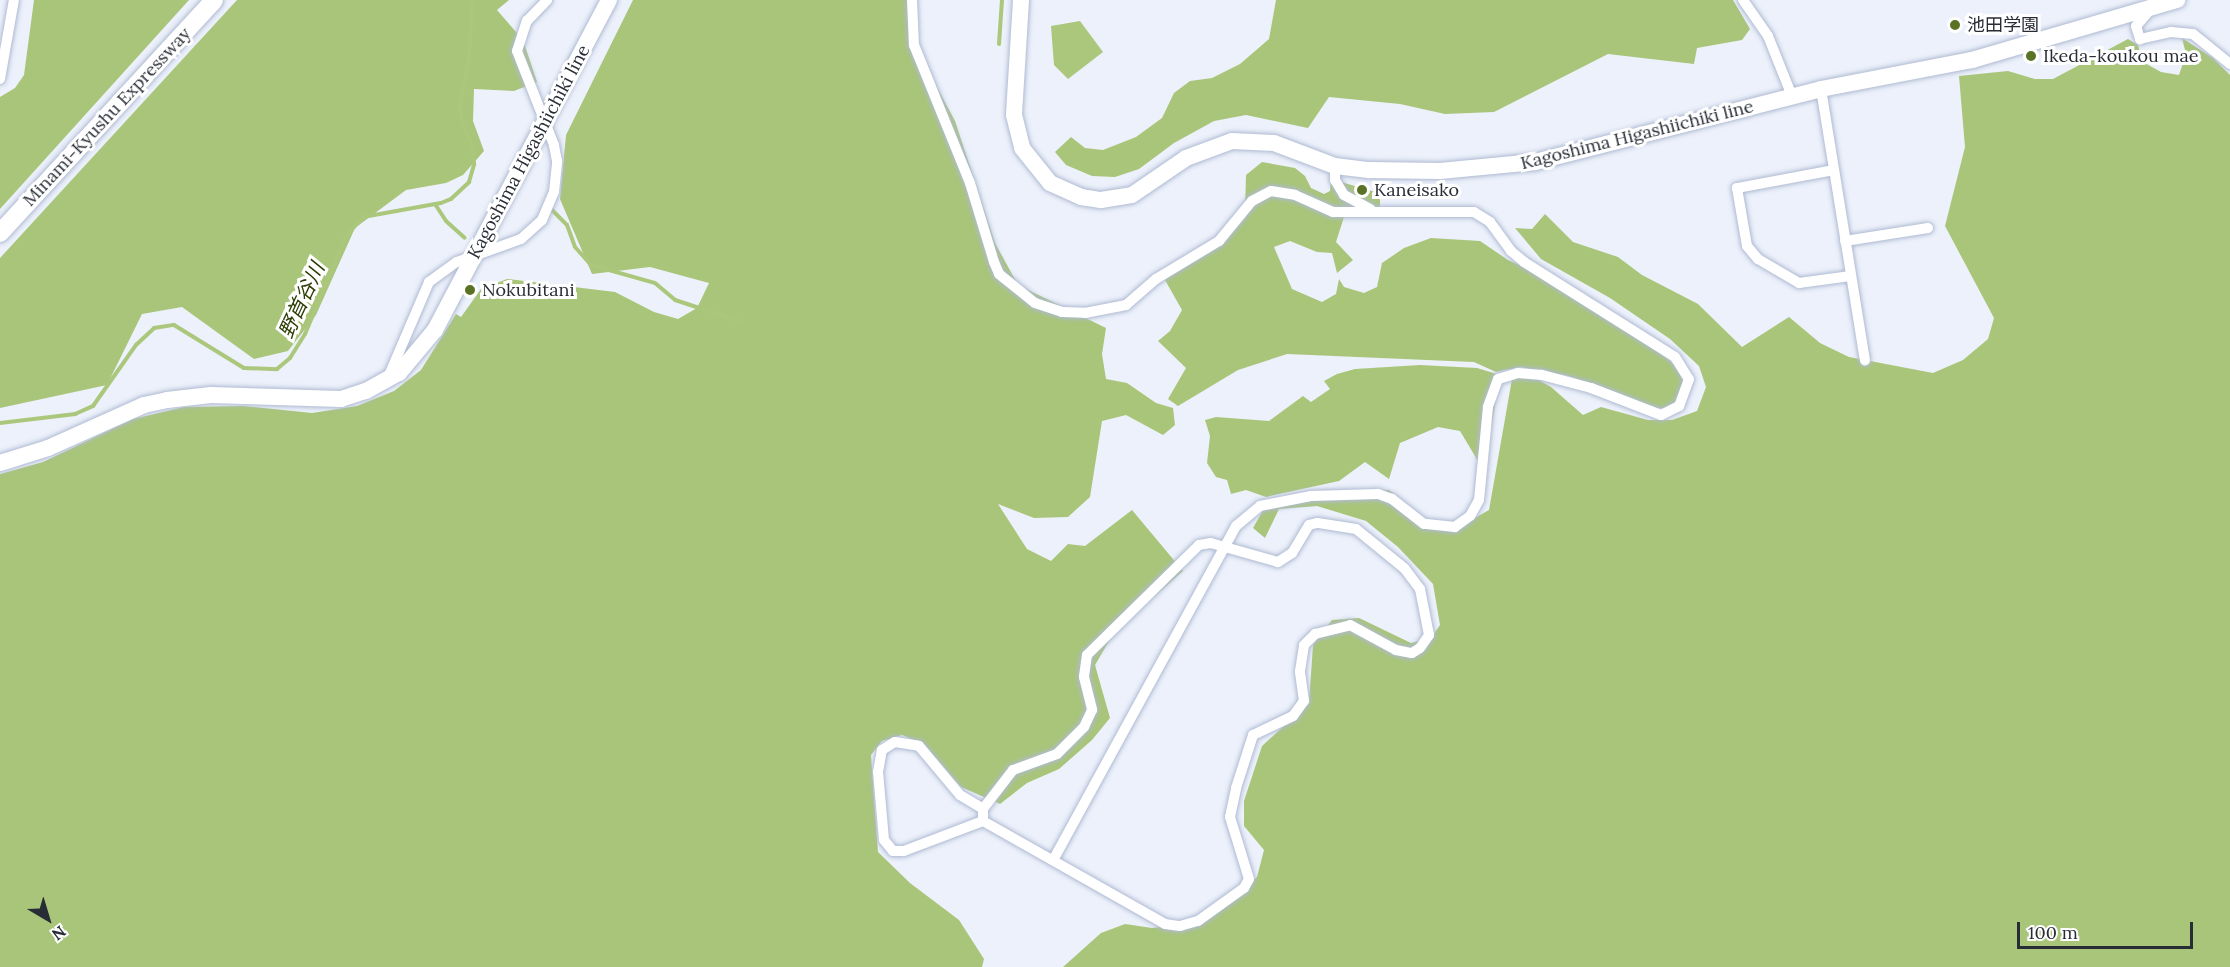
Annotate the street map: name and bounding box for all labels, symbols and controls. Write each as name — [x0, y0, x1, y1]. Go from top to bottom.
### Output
place label: 池田学園 — [1967, 14, 2039, 36]
marker: 池田学園 — [1948, 18, 1962, 32]
street label: Minami-Kyushu Expressway — [18, 23, 196, 211]
street label: Kagoshima Higashiichiki line — [463, 41, 595, 263]
place label: Ikeda-koukou mae — [2043, 45, 2199, 67]
marker: Ikeda-koukou mae — [2024, 49, 2038, 63]
street label: Kagoshima Higashiichiki line — [1518, 96, 1756, 174]
place label: Kaneisako — [1374, 179, 1459, 201]
marker: Kaneisako — [1355, 183, 1369, 197]
water label: 野首谷川 — [273, 259, 329, 341]
place label: Nokubitani — [482, 279, 575, 301]
marker: Nokubitani — [463, 283, 477, 297]
north arrow — [18, 889, 78, 949]
scale bar — [2020, 910, 2196, 948]
text: N — [48, 921, 70, 945]
text: 100 m — [2028, 921, 2078, 944]

